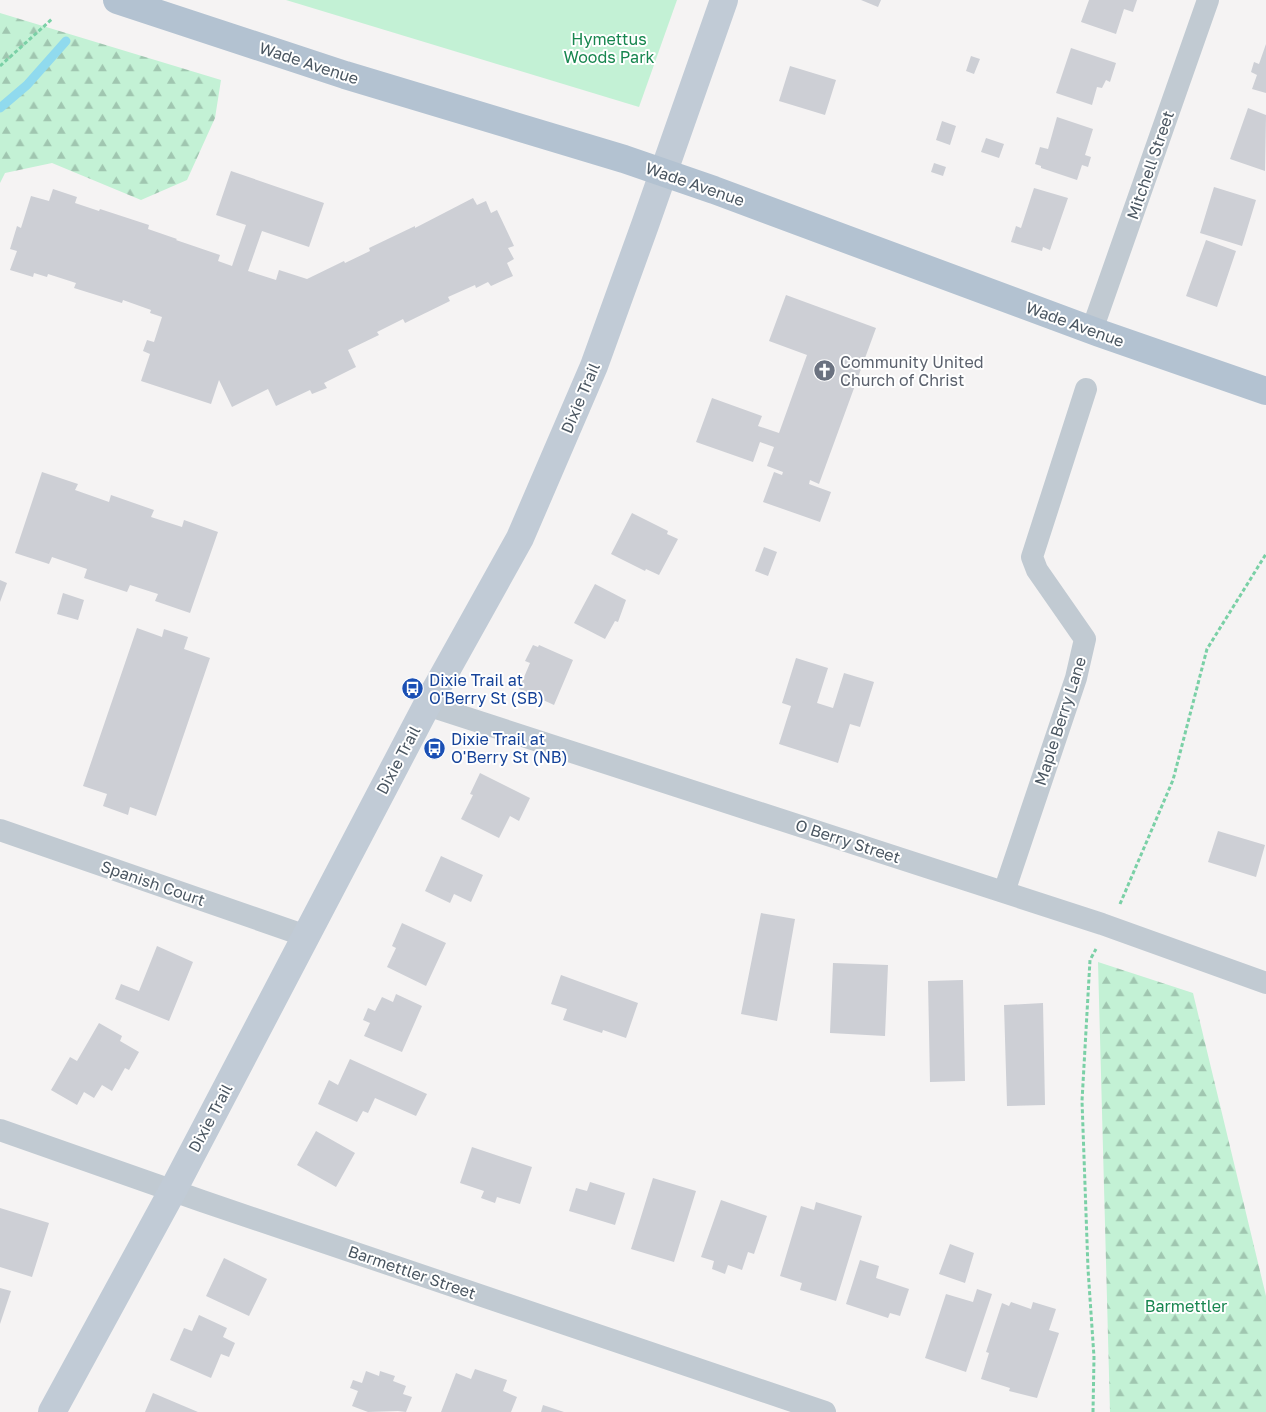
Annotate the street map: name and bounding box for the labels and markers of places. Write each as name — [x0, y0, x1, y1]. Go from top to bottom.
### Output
place label: Community United Church of Christ — [840, 352, 984, 390]
church icon: Community United Church of Christ — [812, 359, 836, 383]
place label: Dixie Trail at O'Berry St (SB) — [429, 670, 544, 708]
bus stop icon: Dixie Trail at O'Berry St (SB) — [401, 677, 425, 701]
place label: Dixie Trail at O'Berry St (NB) — [451, 729, 568, 767]
bus stop icon: Dixie Trail at O'Berry St (NB) — [423, 736, 447, 760]

